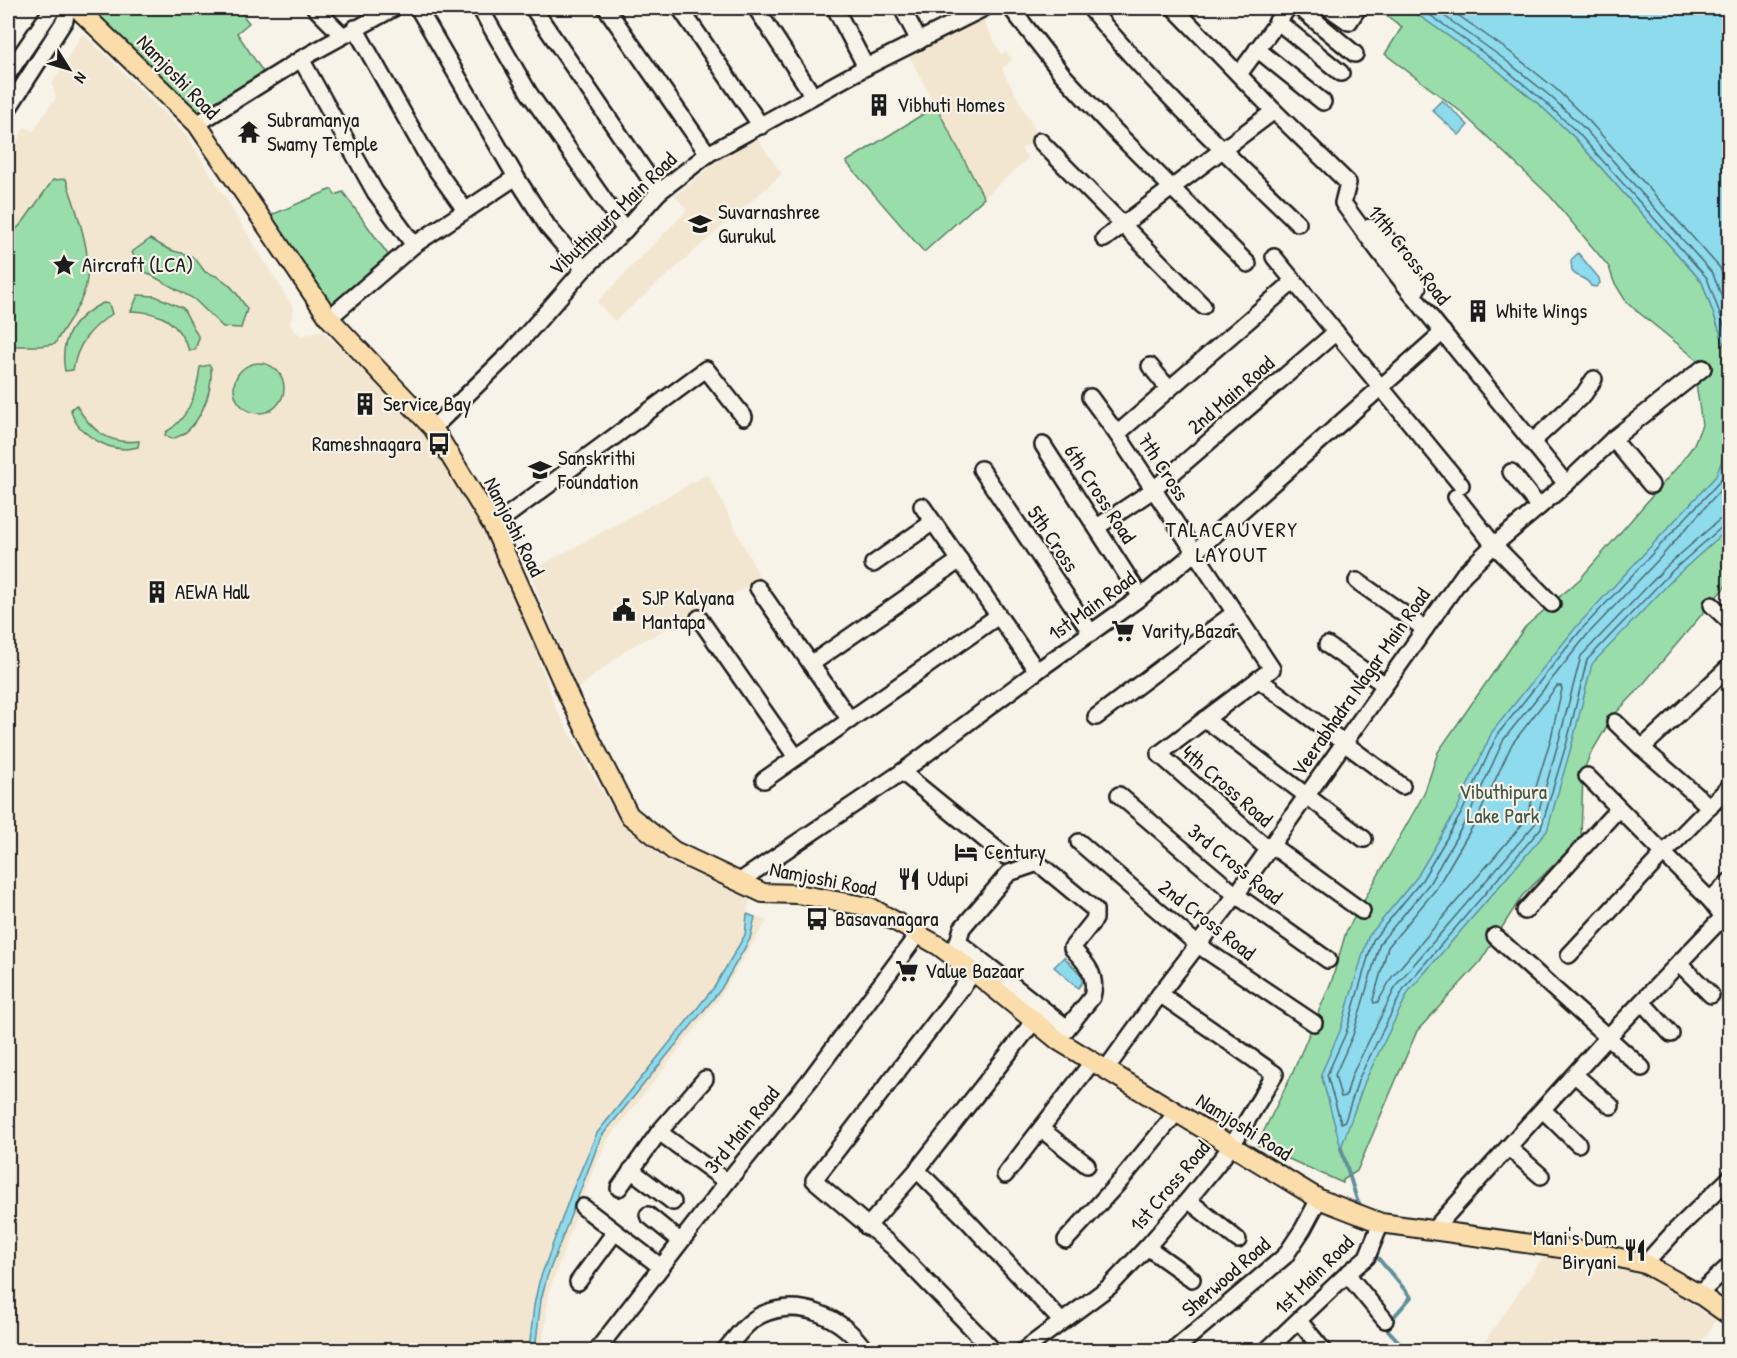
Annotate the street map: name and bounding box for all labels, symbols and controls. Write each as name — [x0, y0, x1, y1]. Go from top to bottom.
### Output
street label: Namjoshi Road — [130, 28, 226, 126]
north arrow — [39, 39, 99, 99]
text: N — [69, 68, 92, 88]
place label: Vibhuti Homes — [897, 90, 1005, 119]
building icon: Vibhuti Homes — [866, 92, 892, 118]
place label: Subramanya Swamy Temple — [267, 105, 378, 158]
temple icon: Subramanya Swamy Temple — [236, 119, 262, 145]
street label: Vibuthipura Main Road — [543, 145, 683, 282]
place label: Suvarnashree Gurukul — [718, 197, 820, 250]
street label: 11th Cross Road — [1361, 199, 1458, 311]
school or university icon: Suvarnashree Gurukul — [687, 211, 713, 237]
place label: Aircraft (LCA) — [82, 250, 193, 279]
place icon: Aircraft (LCA) — [51, 252, 77, 278]
place label: White Wings — [1496, 296, 1587, 325]
building icon: White Wings — [1465, 298, 1491, 324]
street label: 2nd Main Road — [1181, 349, 1280, 441]
place label: Service Bay — [383, 389, 471, 418]
building icon: Service Bay — [352, 391, 378, 417]
street label: 7th Cross — [1131, 427, 1196, 506]
place label: Rameshnagara — [312, 429, 421, 458]
bus stop icon: Rameshnagara — [426, 431, 452, 457]
street label: 6th Cross Road — [1058, 439, 1143, 549]
place label: Sanskrithi Foundation — [557, 443, 639, 496]
school or university icon: Sanskrithi Foundation — [527, 457, 553, 483]
street label: Namjoshi Road — [477, 472, 552, 581]
street label: 5th Cross — [1021, 500, 1086, 577]
district label: TALACAUVERY LAYOUT — [1165, 514, 1299, 569]
street label: 1st Main Road — [1042, 564, 1141, 647]
place label: AEWA Hall — [175, 577, 251, 606]
building icon: AEWA Hall — [144, 579, 170, 605]
street label: Veerabhadra Nagar Main Road — [1284, 582, 1437, 782]
place label: SJP Kalyana Mantapa — [642, 583, 734, 636]
public building icon: SJP Kalyana Mantapa — [611, 597, 637, 623]
place label: Varity Bazar — [1141, 616, 1239, 645]
supermarket icon: Varity Bazar — [1110, 618, 1136, 644]
street label: 4th Cross Road — [1175, 738, 1279, 833]
park label: Vibuthipura Lake Park — [1459, 777, 1547, 830]
street label: 3rd Cross Road — [1182, 816, 1289, 911]
place label: Century — [984, 837, 1046, 866]
hotel icon: Century — [953, 839, 979, 865]
street label: Namjoshi Road — [767, 854, 879, 903]
place label: Udupi — [927, 864, 969, 893]
restaurant icon: Udupi — [896, 866, 922, 892]
street label: 2nd Cross Road — [1153, 873, 1262, 967]
place label: Basavanagara — [835, 904, 938, 933]
bus stop icon: Basavanagara — [804, 906, 830, 932]
place label: Value Bazaar — [925, 956, 1025, 985]
supermarket icon: Value Bazaar — [894, 958, 920, 984]
street label: 3rd Main Road — [697, 1080, 786, 1179]
street label: Namjoshi Road — [1191, 1086, 1298, 1167]
street label: 1st Cross Road — [1123, 1134, 1216, 1238]
place label: Mani's Dum Biryani — [1533, 1223, 1617, 1276]
street label: 1st Main Road — [1267, 1228, 1360, 1321]
street label: Sherwood Road — [1175, 1230, 1276, 1323]
restaurant icon: Mani's Dum Biryani — [1622, 1237, 1648, 1263]

